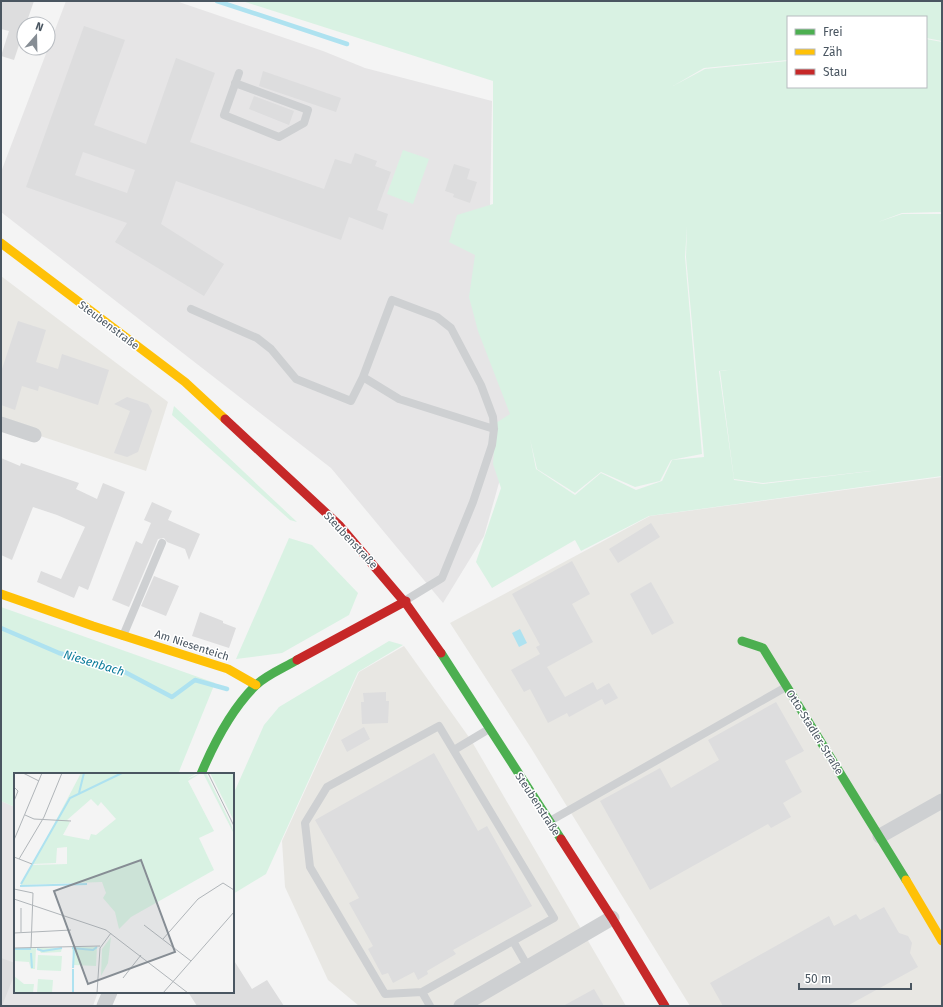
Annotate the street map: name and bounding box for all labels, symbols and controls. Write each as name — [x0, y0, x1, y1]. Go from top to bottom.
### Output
north arrow — [16, 16, 56, 56]
legend — [787, 16, 927, 88]
text: N — [34, 20, 45, 34]
text: Frei — [823, 25, 843, 39]
text: Zäh — [823, 45, 843, 59]
text: Stau — [823, 65, 847, 79]
street label: Steubenstraße — [76, 298, 142, 352]
street label: Steubenstraße — [321, 509, 380, 571]
street label: Am Niesenteich — [153, 627, 231, 664]
water label: Niesenbach — [62, 647, 126, 679]
street label: Otto-Stadler-Straße — [783, 687, 846, 777]
street label: Steubenstraße — [512, 770, 563, 838]
inset map — [14, 773, 234, 993]
scale bar — [799, 965, 911, 991]
text: 50 m — [805, 972, 831, 986]

